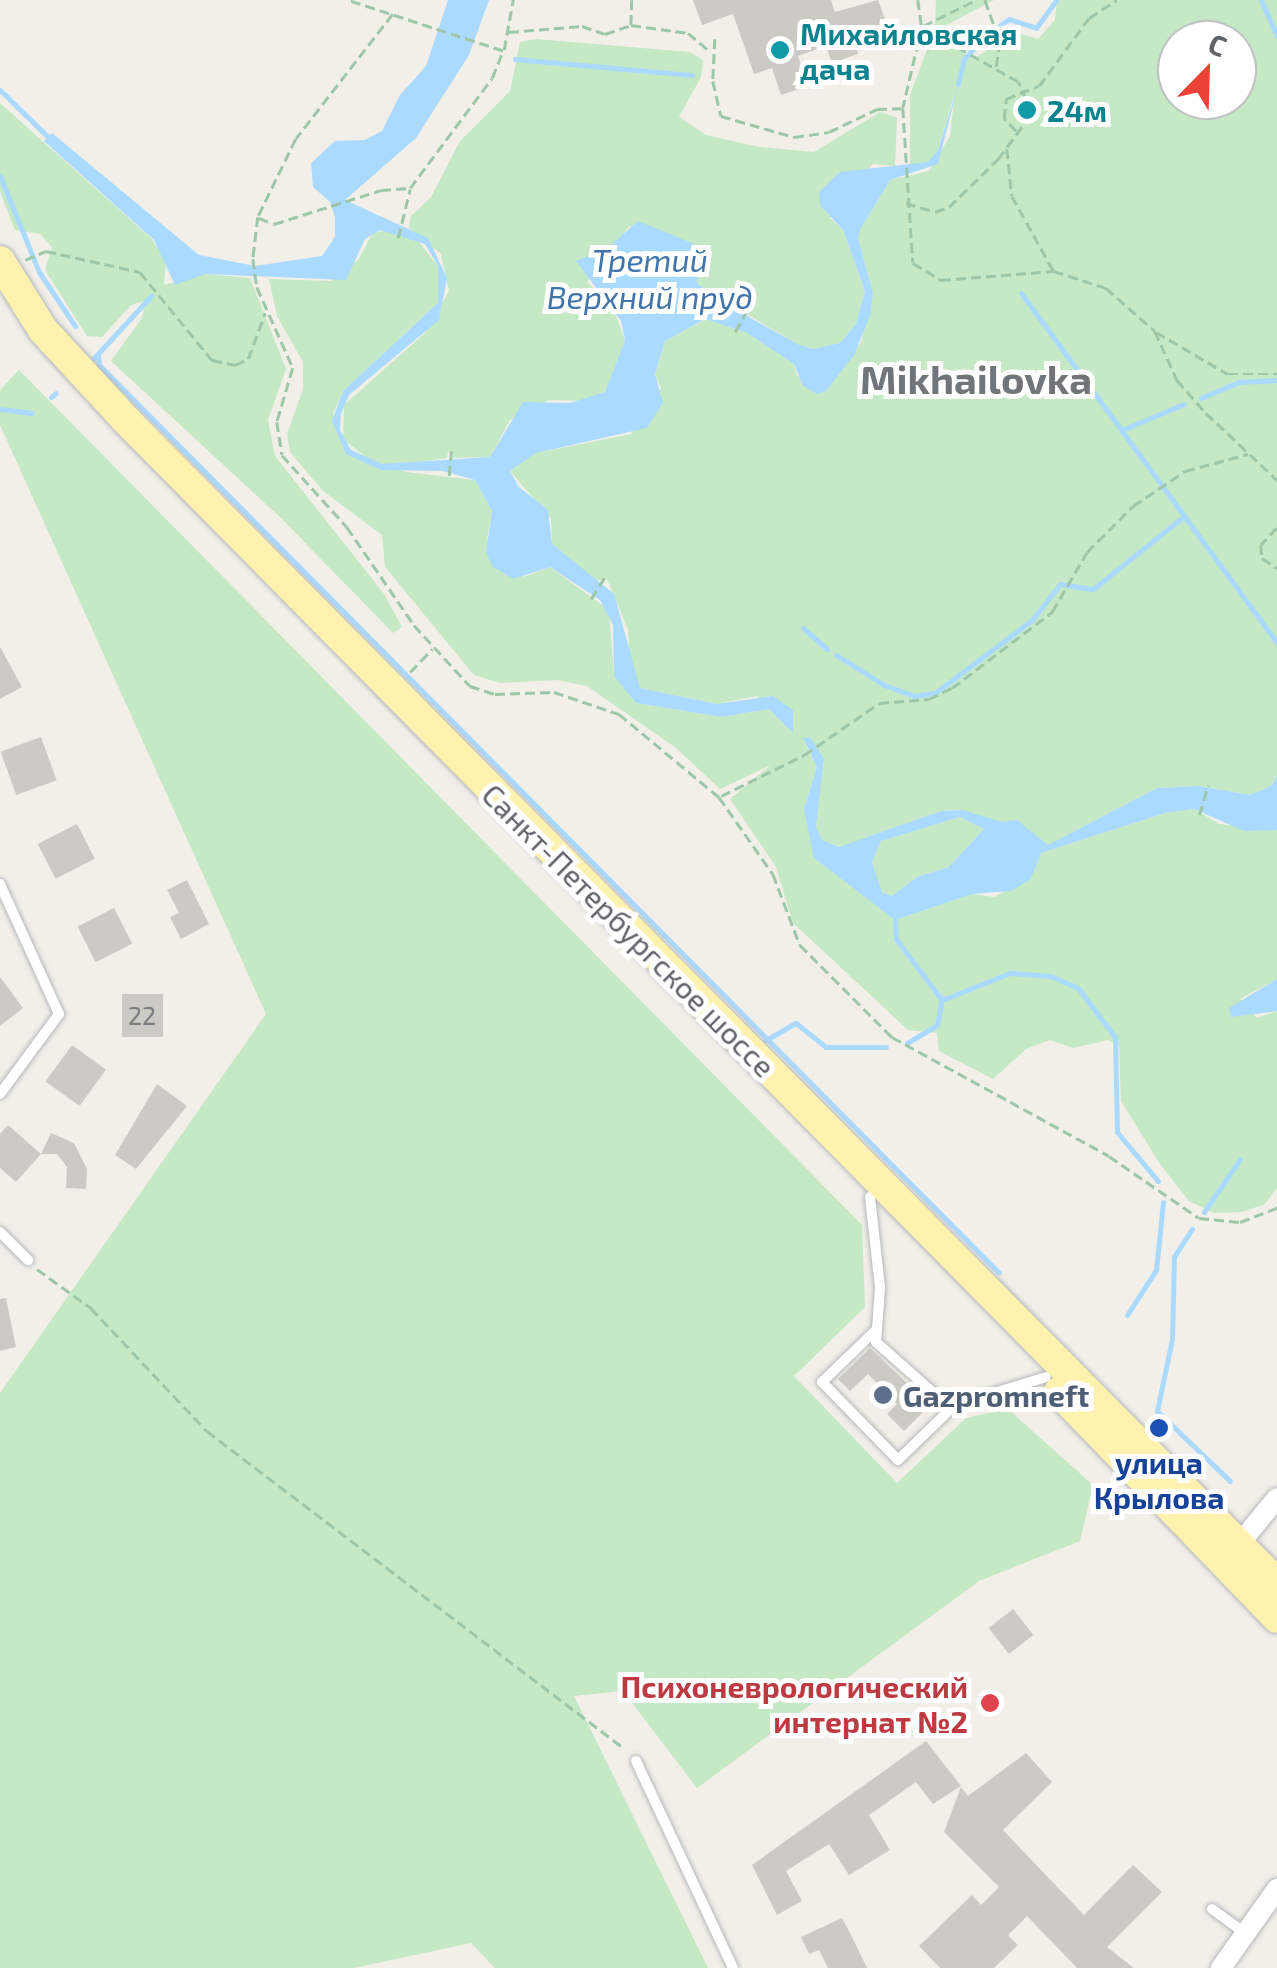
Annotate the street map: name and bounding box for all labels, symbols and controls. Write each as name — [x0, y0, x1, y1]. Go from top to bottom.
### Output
place label: Михайловская дача — [800, 15, 1018, 86]
north arrow — [1157, 20, 1257, 120]
text: С — [1204, 25, 1232, 63]
marker: Михайловская дача — [769, 39, 791, 61]
place label: 24м — [1047, 92, 1107, 128]
marker: 24м — [1016, 99, 1038, 121]
water label: Третий Верхний пруд — [547, 241, 753, 316]
district label: Mikhailovka — [860, 354, 1092, 402]
street label: Санкт-Петербургское шоссе — [475, 776, 783, 1084]
house number: 22 — [128, 1000, 156, 1030]
place label: Gazpromneft — [903, 1377, 1089, 1413]
marker: Gazpromneft — [872, 1384, 894, 1406]
marker: улица Крылова — [1148, 1417, 1170, 1439]
place label: улица Крылова — [1094, 1444, 1224, 1514]
place label: Психоневрологический интернат №2 — [621, 1668, 968, 1738]
marker: Психоневрологический интернат №2 — [977, 1690, 1003, 1716]

